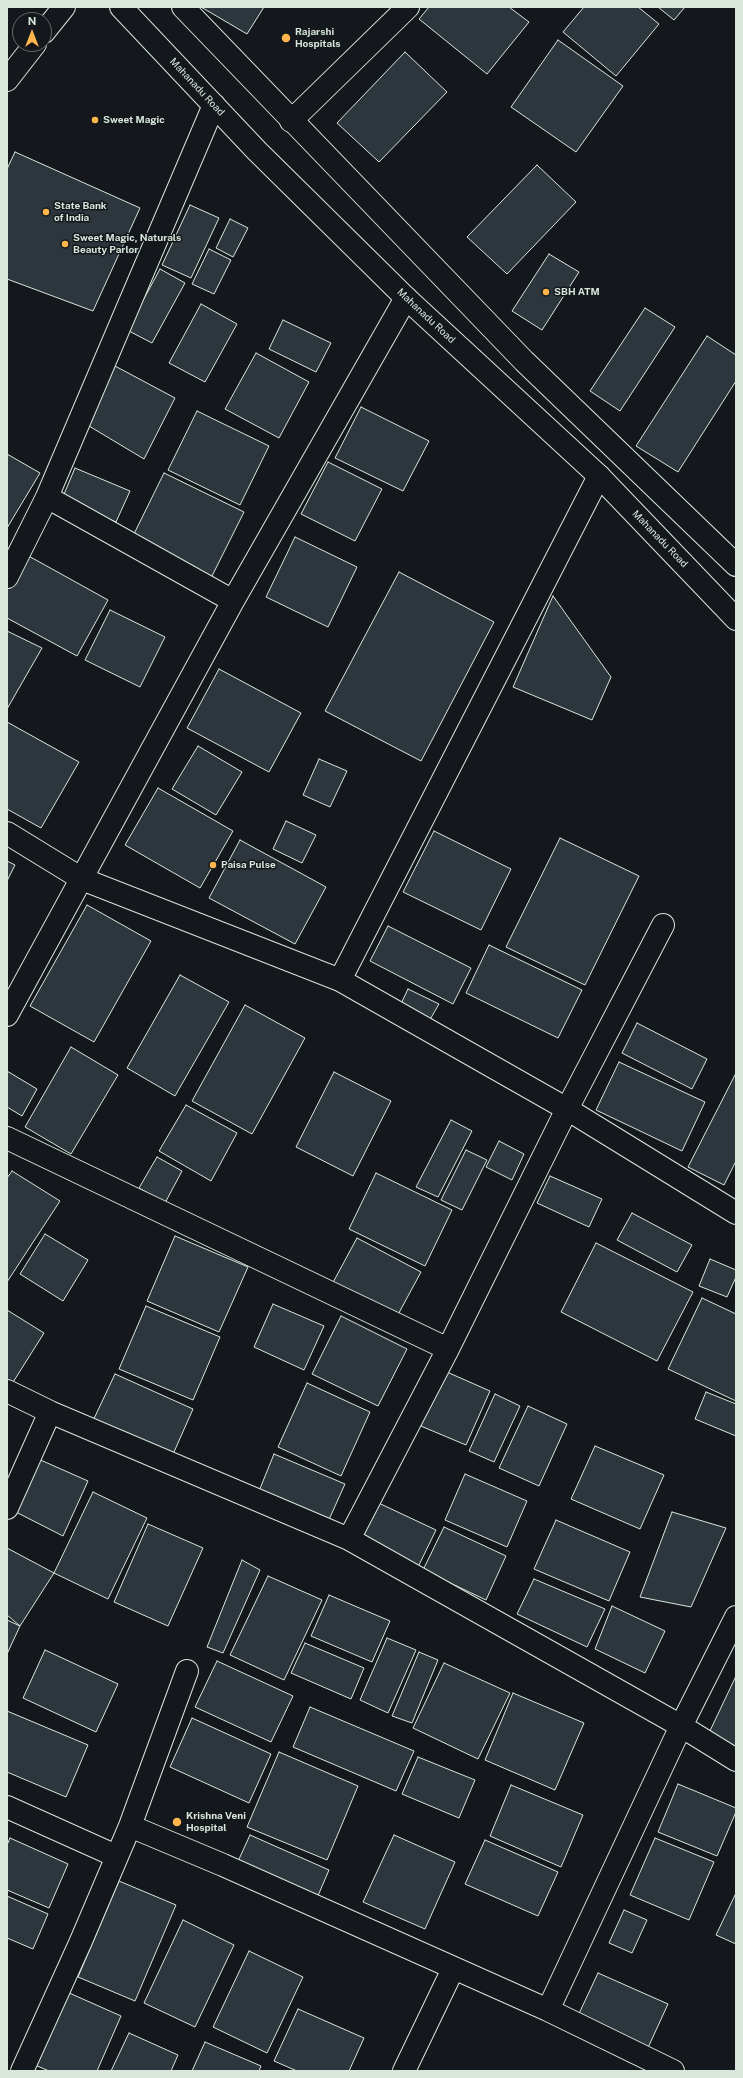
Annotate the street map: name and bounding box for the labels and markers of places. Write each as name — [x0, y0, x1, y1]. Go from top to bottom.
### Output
place label: Rajarshi Hospitals — [295, 26, 341, 50]
marker: Rajarshi Hospitals — [280, 32, 292, 44]
place label: Sweet Magic — [103, 114, 165, 126]
marker: Sweet Magic — [90, 115, 100, 125]
place label: State Bank of India — [54, 200, 107, 224]
marker: State Bank of India — [41, 207, 51, 217]
place label: Sweet Magic, Naturals Beauty Parlor — [73, 232, 181, 256]
marker: Sweet Magic, Naturals Beauty Parlor — [60, 239, 70, 249]
place label: SBH ATM — [554, 286, 600, 298]
marker: SBH ATM — [541, 287, 551, 297]
place label: Paisa Pulse — [221, 859, 276, 871]
marker: Paisa Pulse — [208, 860, 218, 870]
place label: Krishna Veni Hospital — [186, 1810, 246, 1834]
marker: Krishna Veni Hospital — [171, 1816, 183, 1828]

